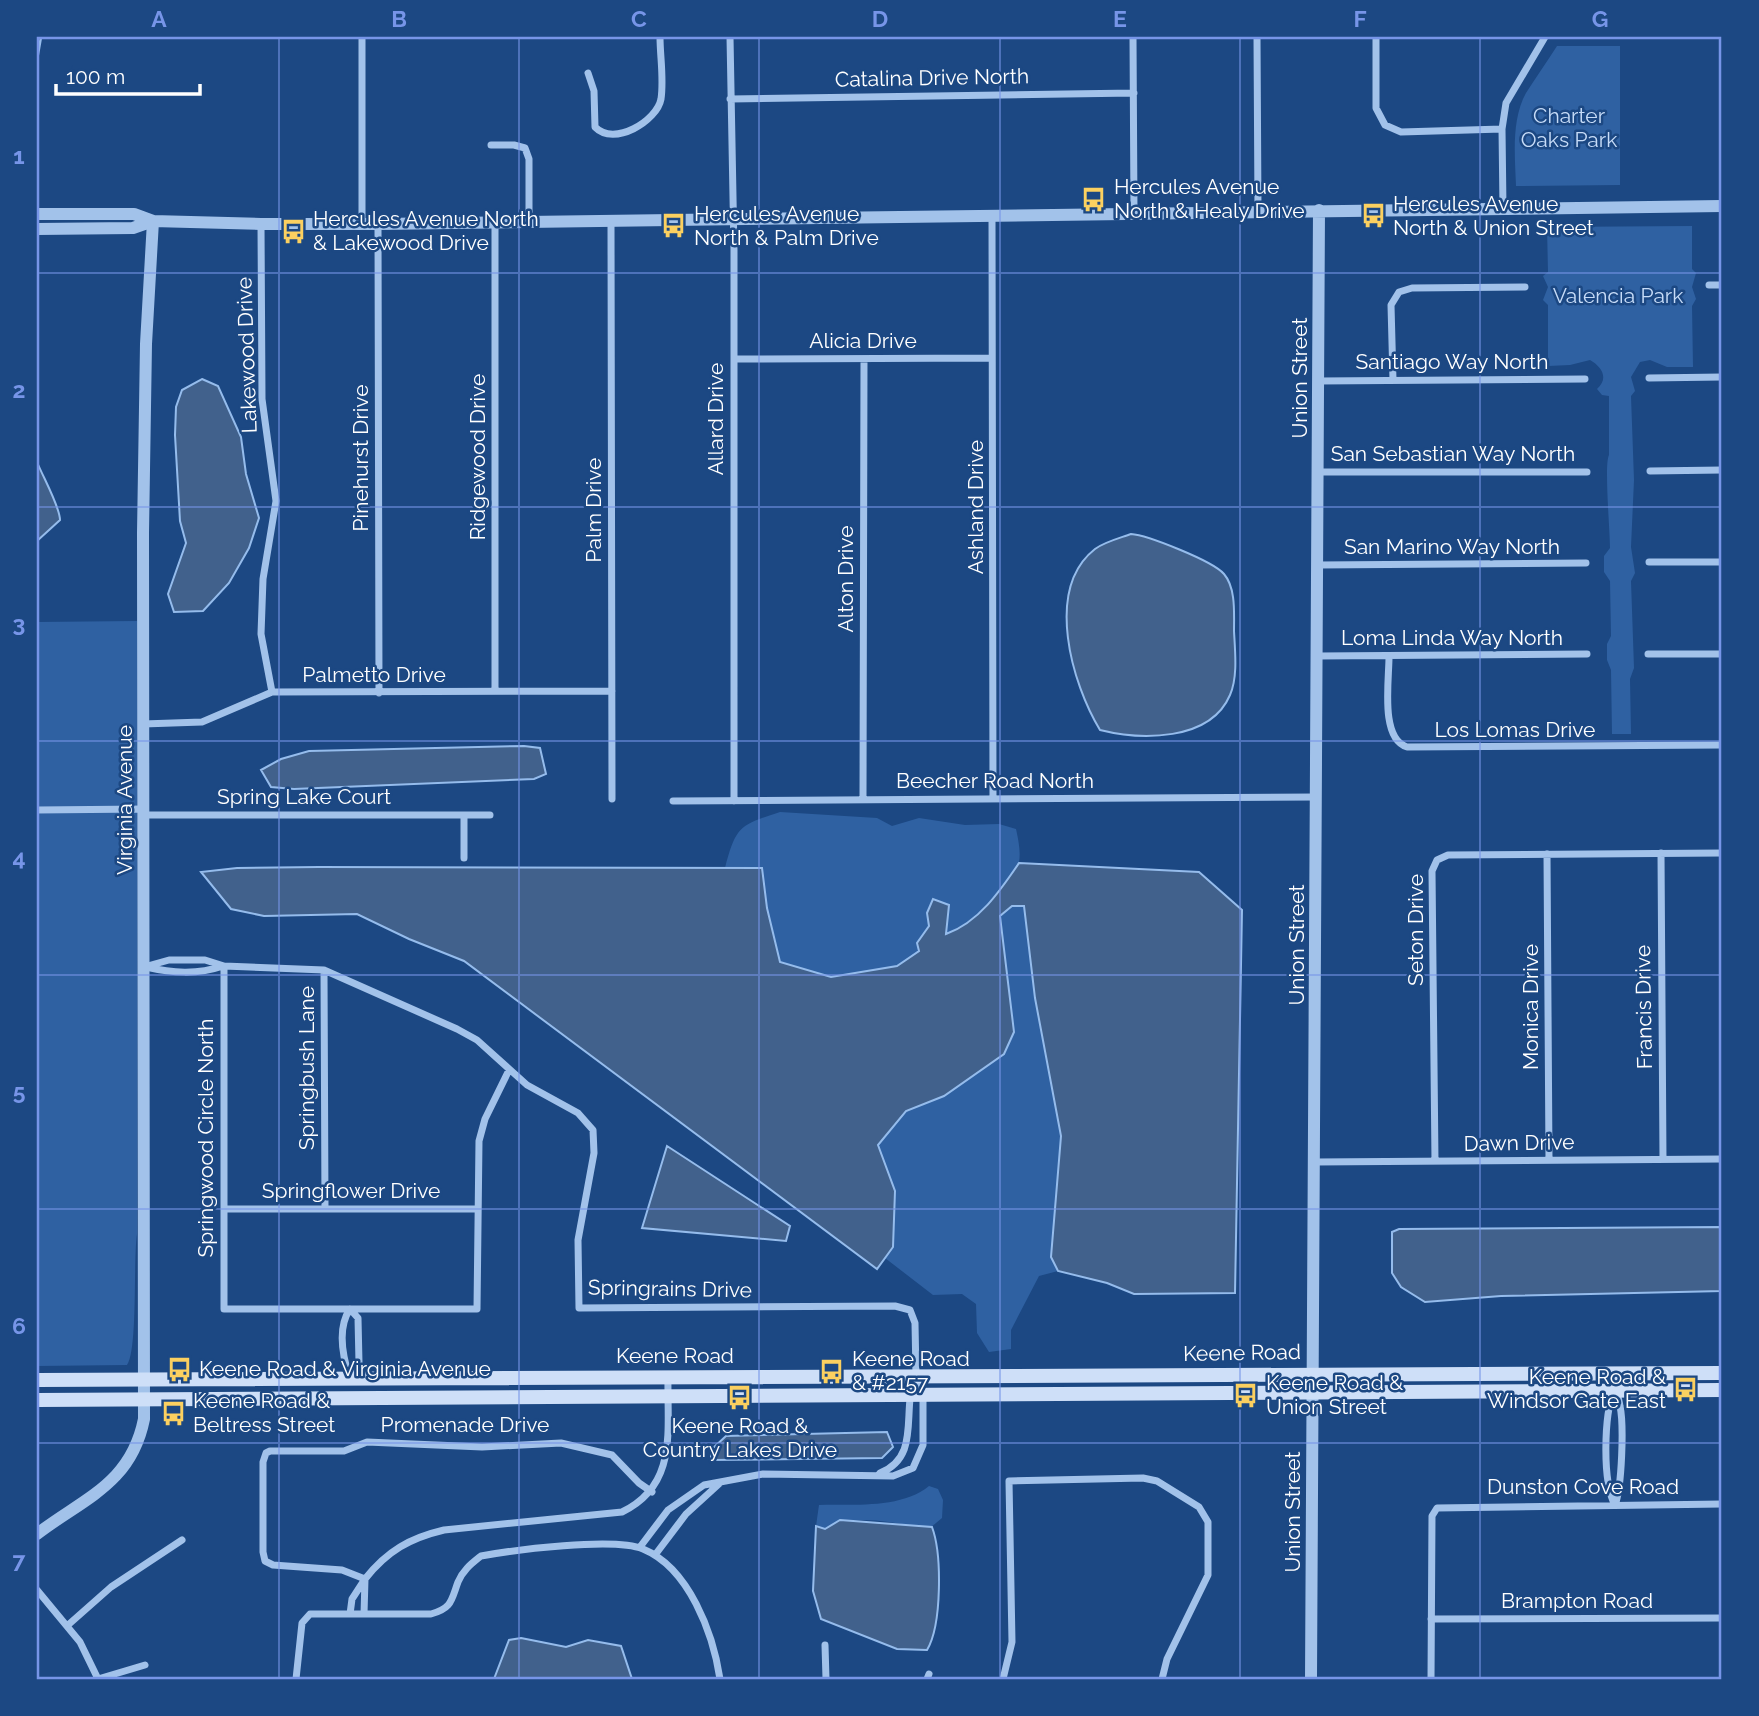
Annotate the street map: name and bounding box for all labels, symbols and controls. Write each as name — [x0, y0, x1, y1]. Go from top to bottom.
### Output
text: A — [151, 5, 167, 32]
text: B — [391, 5, 407, 32]
text: C — [631, 5, 647, 32]
text: D — [872, 5, 888, 32]
text: E — [1113, 5, 1127, 32]
text: F — [1353, 5, 1367, 32]
text: G — [1592, 5, 1608, 32]
scale bar — [56, 52, 200, 96]
street label: Catalina Drive North — [835, 63, 1029, 92]
text: 100 m — [66, 64, 125, 89]
park label: Charter Oaks Park — [1521, 103, 1617, 152]
text: 1 — [13, 142, 25, 169]
place label: Hercules Avenue North & Healy Drive — [1114, 174, 1305, 223]
bus stop icon: Hercules Avenue North & Healy Drive — [1080, 185, 1108, 213]
place label: Hercules Avenue North & Union Street — [1393, 191, 1594, 240]
place label: Hercules Avenue North & Palm Drive — [694, 201, 879, 250]
bus stop icon: Hercules Avenue North & Union Street — [1359, 202, 1387, 230]
place label: Hercules Avenue North & Lakewood Drive — [313, 206, 539, 255]
bus stop icon: Hercules Avenue North & Palm Drive — [660, 212, 688, 240]
bus stop icon: Hercules Avenue North & Lakewood Drive — [279, 217, 307, 245]
street label: Lakewood Drive — [231, 276, 262, 434]
park label: Valencia Park — [1553, 283, 1683, 308]
street label: Union Street — [1287, 318, 1312, 438]
street label: Alicia Drive — [809, 328, 917, 353]
street label: Santiago Way North — [1356, 349, 1548, 374]
street label: Allard Drive — [703, 363, 728, 475]
street label: Ridgewood Drive — [465, 374, 490, 540]
text: 2 — [13, 376, 25, 403]
street label: Pinehurst Drive — [348, 385, 373, 531]
street label: Ashland Drive — [963, 440, 988, 574]
street label: San Sebastian Way North — [1331, 441, 1575, 466]
street label: Palm Drive — [581, 458, 606, 562]
street label: Alton Drive — [833, 526, 858, 632]
street label: San Marino Way North — [1344, 534, 1560, 559]
text: 3 — [13, 610, 25, 637]
street label: Loma Linda Way North — [1341, 625, 1563, 650]
street label: Palmetto Drive — [302, 662, 446, 687]
street label: Los Lomas Drive — [1435, 717, 1595, 742]
street label: Virginia Avenue — [112, 725, 137, 875]
street label: Beecher Road North — [896, 768, 1094, 793]
street label: Spring Lake Court — [217, 784, 391, 809]
text: 4 — [12, 844, 26, 871]
street label: Seton Drive — [1403, 874, 1428, 986]
street label: Union Street — [1284, 885, 1309, 1005]
street label: Monica Drive — [1518, 944, 1543, 1070]
street label: Francis Drive — [1630, 945, 1657, 1069]
street label: Springbush Lane — [294, 986, 319, 1150]
street label: Springwood Circle North — [193, 1018, 218, 1258]
text: 5 — [13, 1078, 26, 1105]
street label: Dawn Drive — [1463, 1129, 1575, 1156]
street label: Springflower Drive — [262, 1178, 440, 1203]
street label: Springrains Drive — [588, 1275, 752, 1302]
text: 6 — [12, 1312, 26, 1339]
street label: Keene Road — [1183, 1339, 1301, 1366]
street label: Keene Road — [616, 1343, 734, 1368]
place label: Keene Road & #2157 — [852, 1346, 970, 1395]
bus stop icon: Keene Road & Virginia Avenue — [165, 1355, 193, 1383]
place label: Keene Road & Virginia Avenue — [199, 1356, 491, 1381]
bus stop icon: Keene Road & #2157 — [818, 1357, 846, 1385]
place label: Keene Road & Windsor Gate East — [1487, 1364, 1666, 1413]
place label: Keene Road & Union Street — [1266, 1370, 1403, 1419]
bus stop icon: Keene Road & Windsor Gate East — [1672, 1375, 1700, 1403]
bus stop icon: Keene Road & Union Street — [1232, 1381, 1260, 1409]
bus stop icon: Keene Road & Country Lakes Drive — [726, 1383, 754, 1411]
place label: Keene Road & Beltress Street — [193, 1388, 335, 1437]
bus stop icon: Keene Road & Beltress Street — [159, 1399, 187, 1427]
street label: Promenade Drive — [381, 1412, 549, 1437]
place label: Keene Road & Country Lakes Drive — [643, 1413, 837, 1462]
street label: Union Street — [1280, 1452, 1305, 1572]
street label: Dunston Cove Road — [1487, 1474, 1679, 1499]
text: 7 — [13, 1546, 26, 1573]
street label: Brampton Road — [1501, 1588, 1653, 1613]

